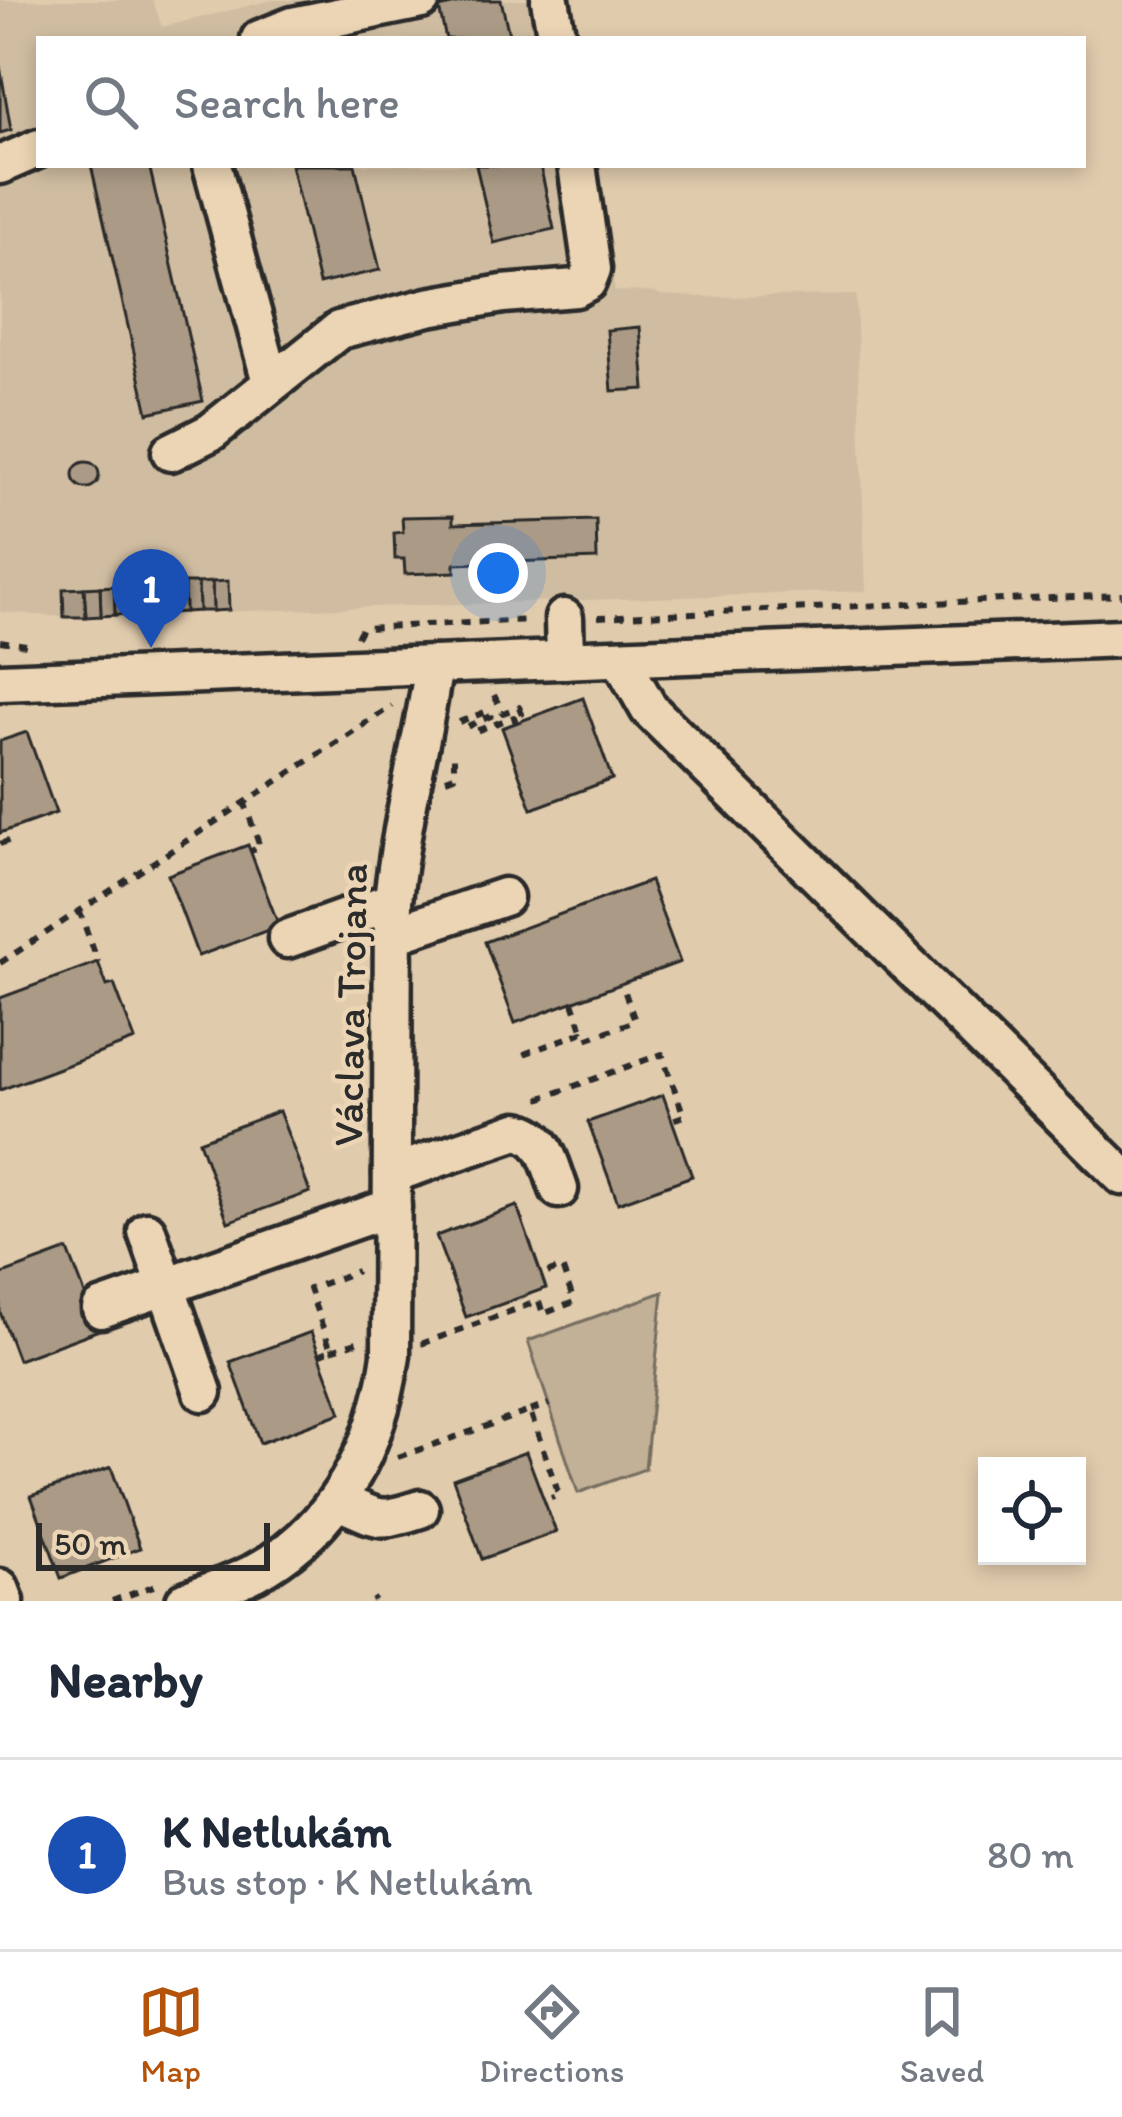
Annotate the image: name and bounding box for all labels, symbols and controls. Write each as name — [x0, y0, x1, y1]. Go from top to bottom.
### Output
search box — [36, 36, 1086, 168]
icon: search — [78, 69, 144, 135]
text: Search here — [174, 75, 400, 129]
your location — [468, 543, 528, 603]
pin: 1 — [112, 549, 190, 648]
street label: Václava Trojana — [322, 863, 378, 1147]
map controls — [978, 1457, 1086, 1565]
button: locate — [978, 1457, 1086, 1565]
scale bar — [36, 1517, 270, 1570]
text: 50 m — [54, 1524, 127, 1563]
text: Nearby — [48, 1649, 203, 1710]
text: K Netlukám — [162, 1804, 392, 1858]
text: 1 — [78, 1831, 96, 1878]
text: 80 m — [987, 1831, 1074, 1878]
text: Bus stop · K Netlukám — [162, 1858, 533, 1905]
tab: Map — [138, 1979, 204, 2090]
tab: Directions — [479, 1979, 624, 2090]
tab: Saved — [900, 1979, 984, 2090]

